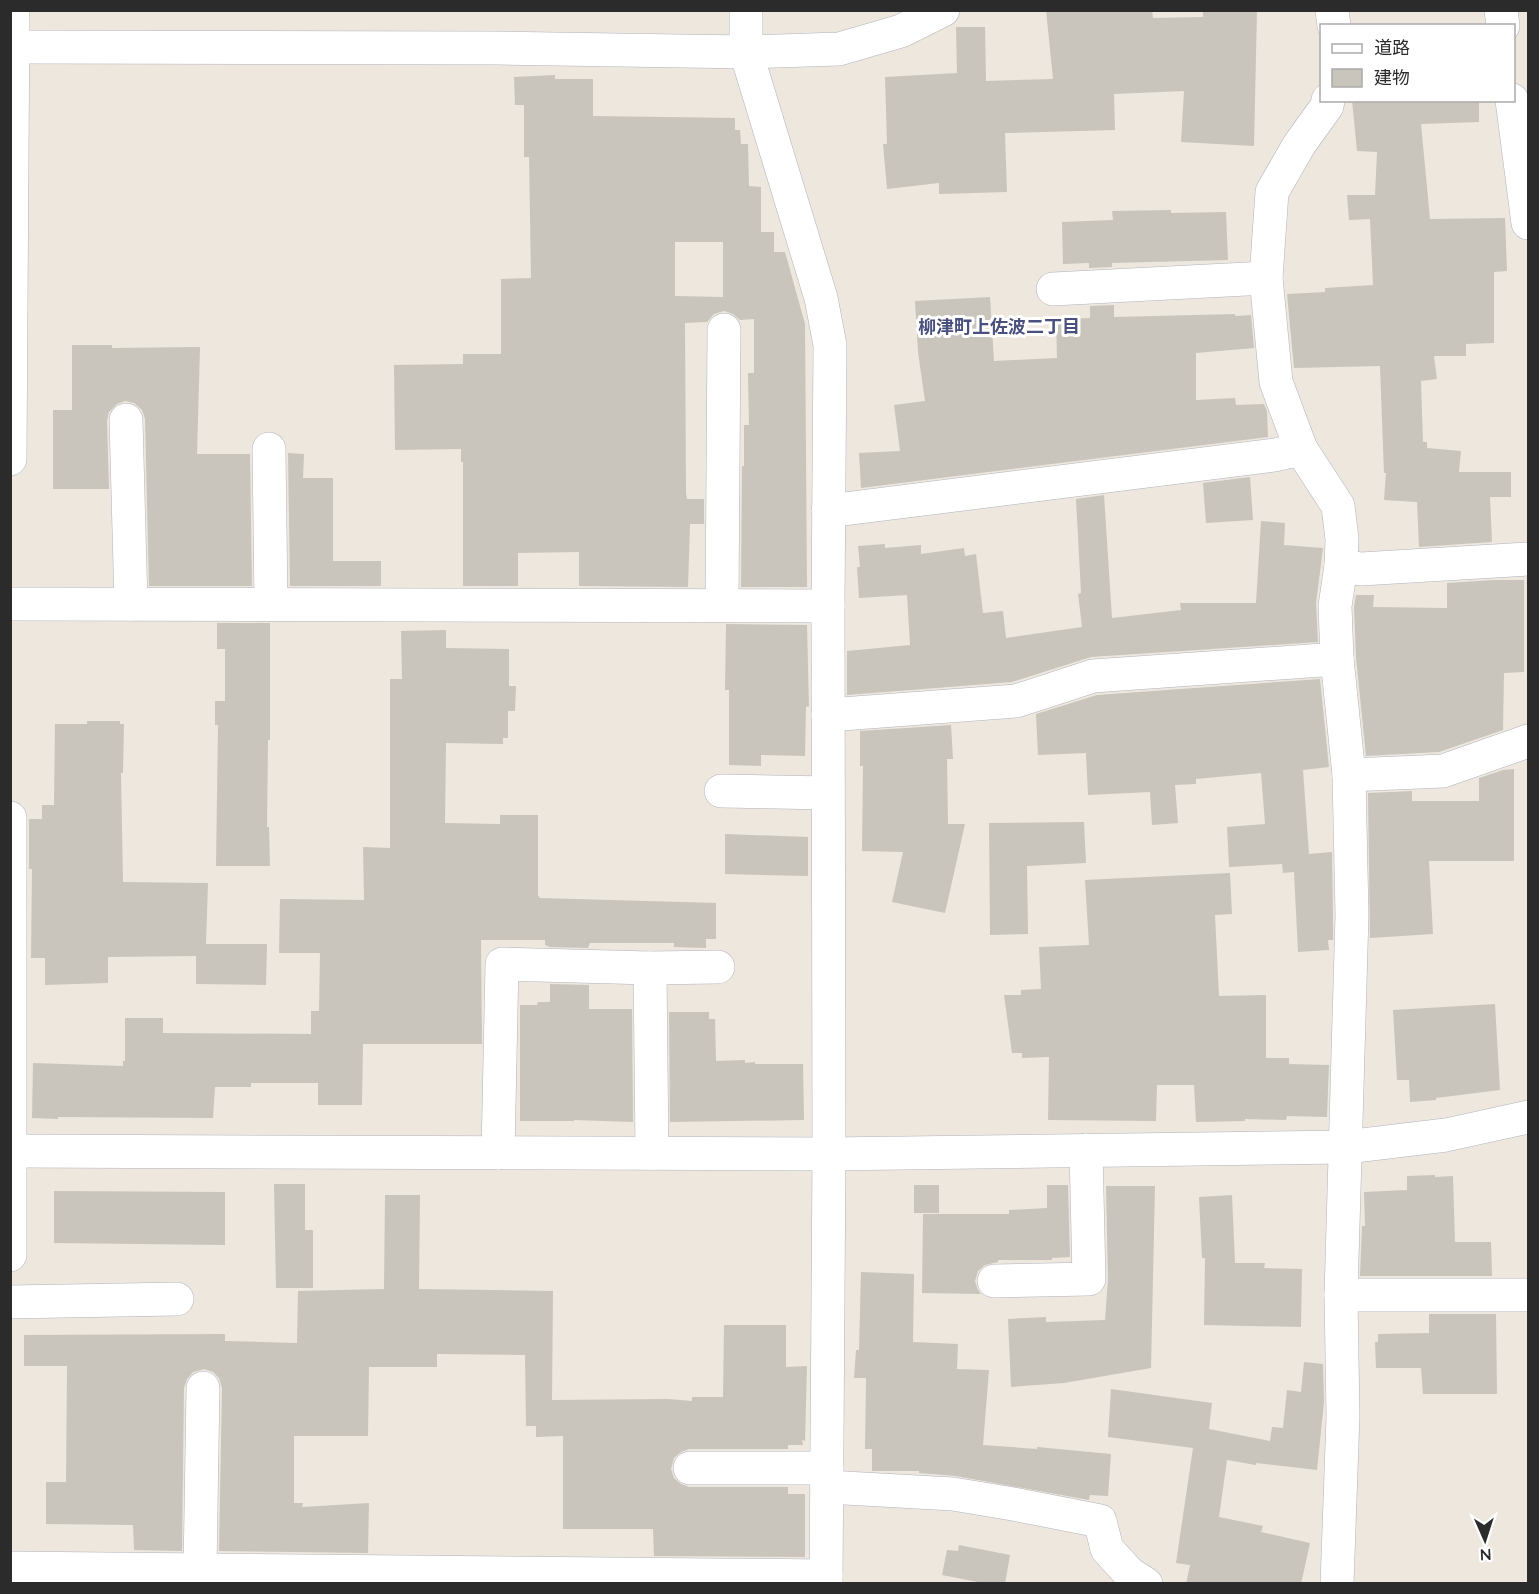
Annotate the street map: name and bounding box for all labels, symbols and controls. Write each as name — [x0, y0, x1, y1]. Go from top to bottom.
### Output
legend — [1320, 24, 1515, 102]
text: 道路 — [1374, 36, 1410, 59]
text: 建物 — [1374, 66, 1410, 89]
district label: 柳津町上佐波二丁目 — [918, 315, 1080, 338]
north arrow — [1455, 1510, 1515, 1570]
text: N — [1479, 1545, 1492, 1565]

